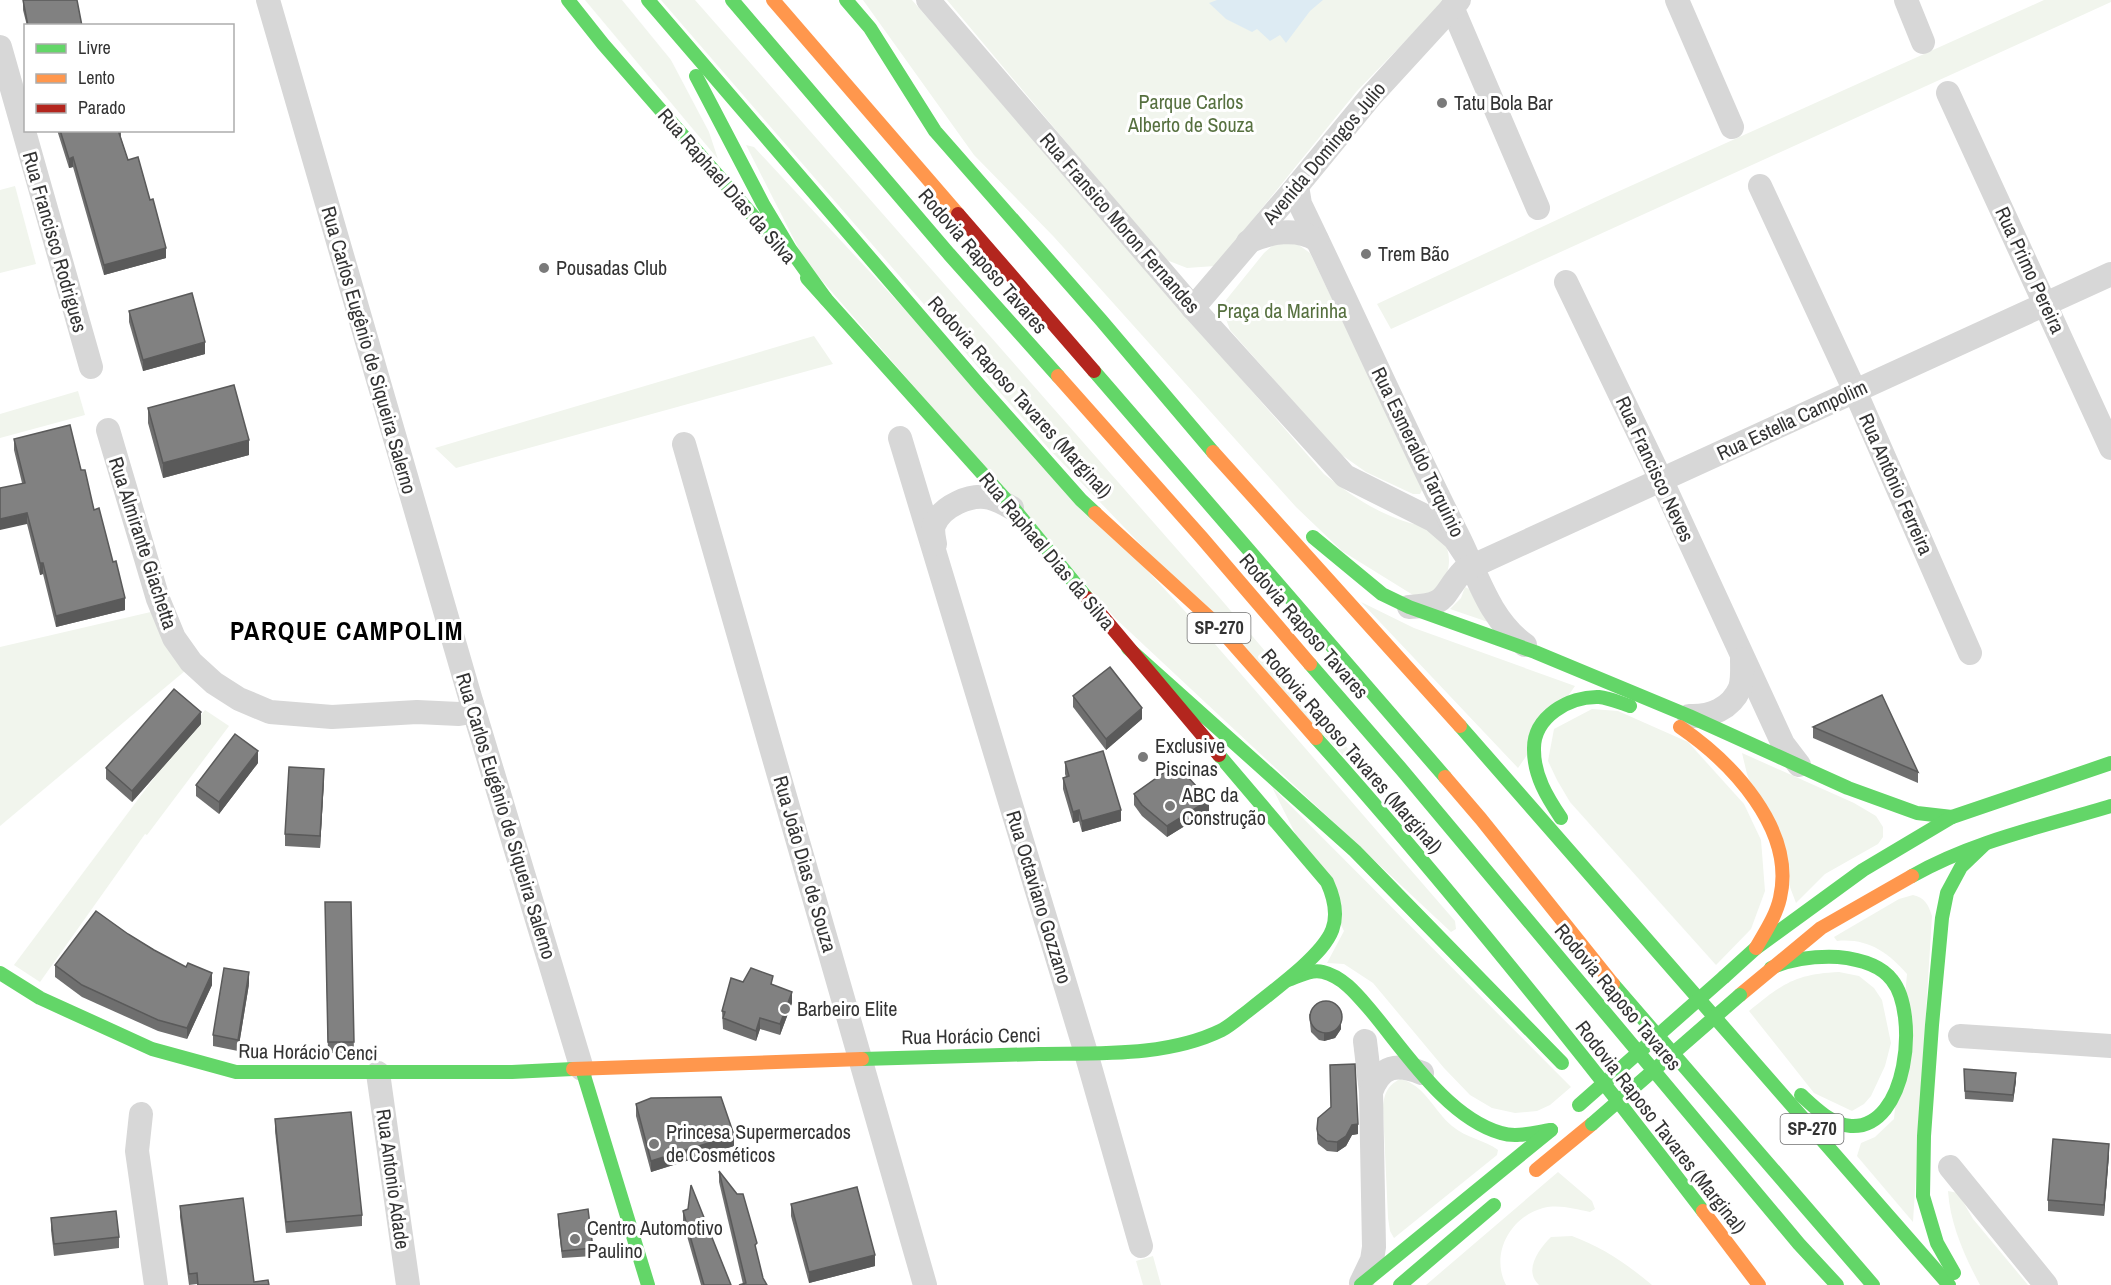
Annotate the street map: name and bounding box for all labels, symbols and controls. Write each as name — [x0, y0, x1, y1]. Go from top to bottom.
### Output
legend — [24, 24, 234, 132]
text: Livre — [78, 35, 111, 60]
text: Lento — [78, 65, 115, 90]
street label: Avenida Domingos Julio — [1255, 76, 1391, 230]
park label: Parque Carlos Alberto de Souza — [1127, 88, 1254, 138]
place label: Tatu Bola Bar — [1454, 89, 1553, 116]
text: Parado — [78, 95, 126, 120]
marker: Tatu Bola Bar — [1435, 96, 1449, 110]
street label: Rua Raphael Dias da Silva — [652, 102, 802, 269]
street label: Rua Fransico Moron Fernandes — [1034, 126, 1207, 319]
street label: Rua Francisco Rodrigues — [17, 148, 94, 335]
street label: Rodovia Raposo Tavares — [913, 182, 1054, 339]
street label: Rua Primo Pereira — [1989, 202, 2072, 337]
street label: Rua Carlos Eugênio de Siqueira Salerno — [315, 203, 424, 497]
place label: Trem Bão — [1378, 240, 1449, 267]
marker: Trem Bão — [1359, 247, 1373, 261]
place label: Pousadas Club — [556, 254, 667, 281]
marker: Pousadas Club — [537, 261, 551, 275]
street label: Rodovia Raposo Tavares (Marginal) — [922, 290, 1119, 504]
park label: Praça da Marinha — [1217, 297, 1347, 324]
street label: Rua Esmeraldo Tarquinio — [1366, 362, 1471, 541]
street label: Rua Estella Campolim — [1712, 373, 1871, 466]
street label: Rua Francisco Neves — [1610, 392, 1701, 546]
street label: Rua Antônio Ferreira — [1853, 409, 1940, 559]
street label: Rua Almirante Giachetta — [103, 453, 184, 632]
street label: Rua Raphael Dias da Silva — [973, 466, 1121, 635]
street label: Rodovia Raposo Tavares — [1234, 547, 1375, 704]
district label: PARQUE CAMPOLIM — [230, 613, 464, 648]
road number: SP-270 — [1188, 613, 1250, 643]
street label: Rodovia Raposo Tavares (Marginal) — [1256, 642, 1449, 859]
street label: Rua Carlos Eugênio de Siqueira Salerno — [450, 669, 563, 962]
place label: Exclusive Piscinas — [1155, 732, 1225, 782]
marker: Exclusive Piscinas — [1136, 750, 1150, 764]
street label: Rua João Dias de Souza — [767, 773, 844, 955]
place label: ABC da Construção — [1181, 781, 1266, 831]
marker: ABC da Construção — [1163, 799, 1177, 813]
street label: Rua Octaviano Gozzano — [1000, 807, 1079, 987]
street label: Rodovia Raposo Tavares — [1549, 917, 1688, 1076]
place label: Barbeiro Elite — [797, 995, 897, 1022]
marker: Barbeiro Elite — [778, 1002, 792, 1016]
street label: Rodovia Raposo Tavares (Marginal) — [1570, 1015, 1753, 1239]
street label: Rua Horácio Cenci — [901, 1021, 1041, 1050]
street label: Rua Horácio Cenci — [238, 1037, 378, 1066]
street label: Rua Antonio Adade — [370, 1107, 417, 1251]
road number: SP-270 — [1780, 1114, 1844, 1144]
place label: Princesa Supermercados de Cosméticos — [666, 1118, 851, 1168]
marker: Princesa Supermercados de Cosméticos — [647, 1137, 661, 1151]
place label: Centro Automotivo Paulino — [587, 1214, 723, 1264]
marker: Centro Automotivo Paulino — [568, 1232, 582, 1246]

